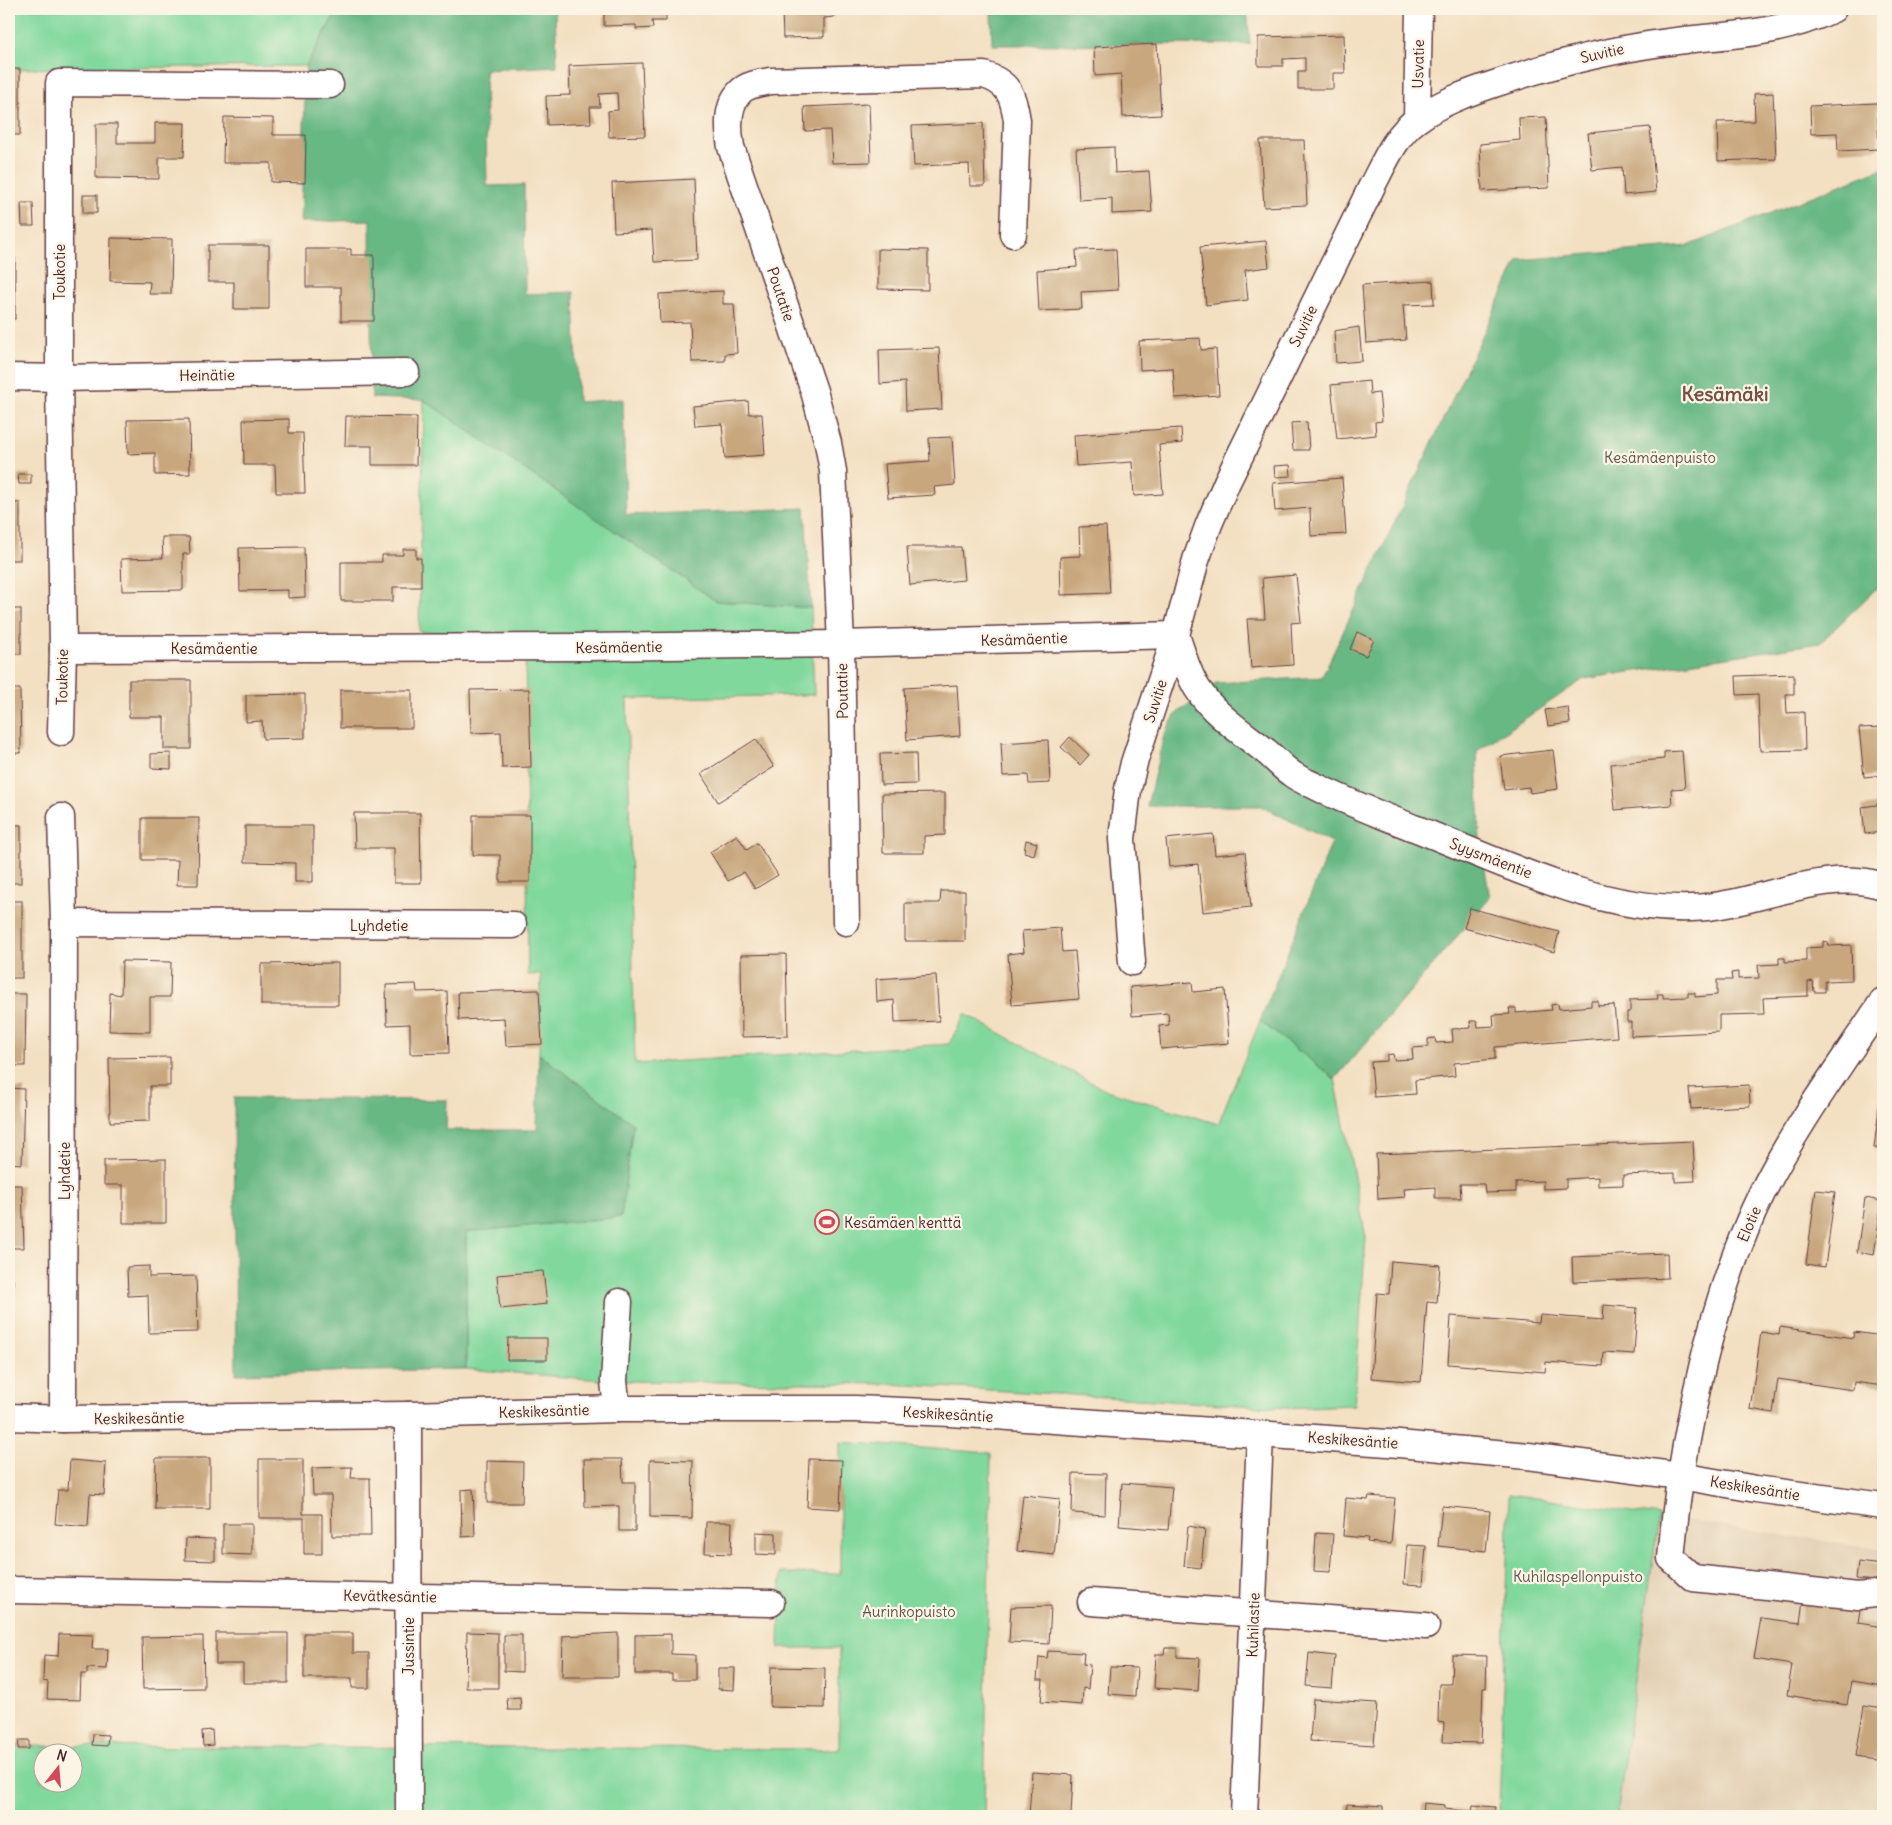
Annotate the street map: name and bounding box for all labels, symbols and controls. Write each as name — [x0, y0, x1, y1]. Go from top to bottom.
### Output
street label: Usvatie — [1408, 39, 1428, 89]
street label: Suvitie — [1578, 39, 1626, 67]
street label: Toukotie — [50, 244, 69, 300]
street label: Poutatie — [763, 264, 799, 324]
street label: Suvitie — [1285, 302, 1321, 350]
street label: Heinätie — [179, 365, 235, 385]
district label: Kesämäki — [1682, 381, 1768, 406]
park label: Kesämäenpuisto — [1604, 448, 1716, 467]
street label: Kesämäentie — [980, 628, 1068, 650]
street label: Kesämäentie — [575, 637, 663, 657]
street label: Kesämäentie — [170, 639, 258, 658]
street label: Toukotie — [52, 649, 72, 705]
street label: Poutatie — [832, 663, 852, 719]
street label: Suvitie — [1139, 677, 1171, 725]
street label: Syysmäentie — [1447, 834, 1535, 882]
street label: Lyhdetie — [350, 916, 408, 935]
street label: Lyhdetie — [55, 1142, 74, 1200]
street label: Elotie — [1733, 1203, 1765, 1245]
sports icon: Kesämäen kenttä — [814, 1209, 840, 1235]
place label: Kesämäen kenttä — [844, 1213, 962, 1232]
street label: Keskikesäntie — [498, 1400, 590, 1422]
street label: Keskikesäntie — [902, 1402, 994, 1426]
street label: Keskikesäntie — [93, 1408, 185, 1428]
street label: Keskikesäntie — [1307, 1427, 1399, 1453]
street label: Keskikesäntie — [1709, 1472, 1801, 1504]
park label: Kuhilaspellonpuisto — [1513, 1567, 1643, 1586]
street label: Kevätkesäntie — [343, 1586, 437, 1606]
street label: Kuhilastie — [1242, 1592, 1264, 1658]
park label: Aurinkopuisto — [862, 1602, 956, 1621]
street label: Jussintie — [399, 1617, 418, 1675]
north arrow — [32, 1742, 82, 1792]
text: N — [55, 1746, 69, 1766]

